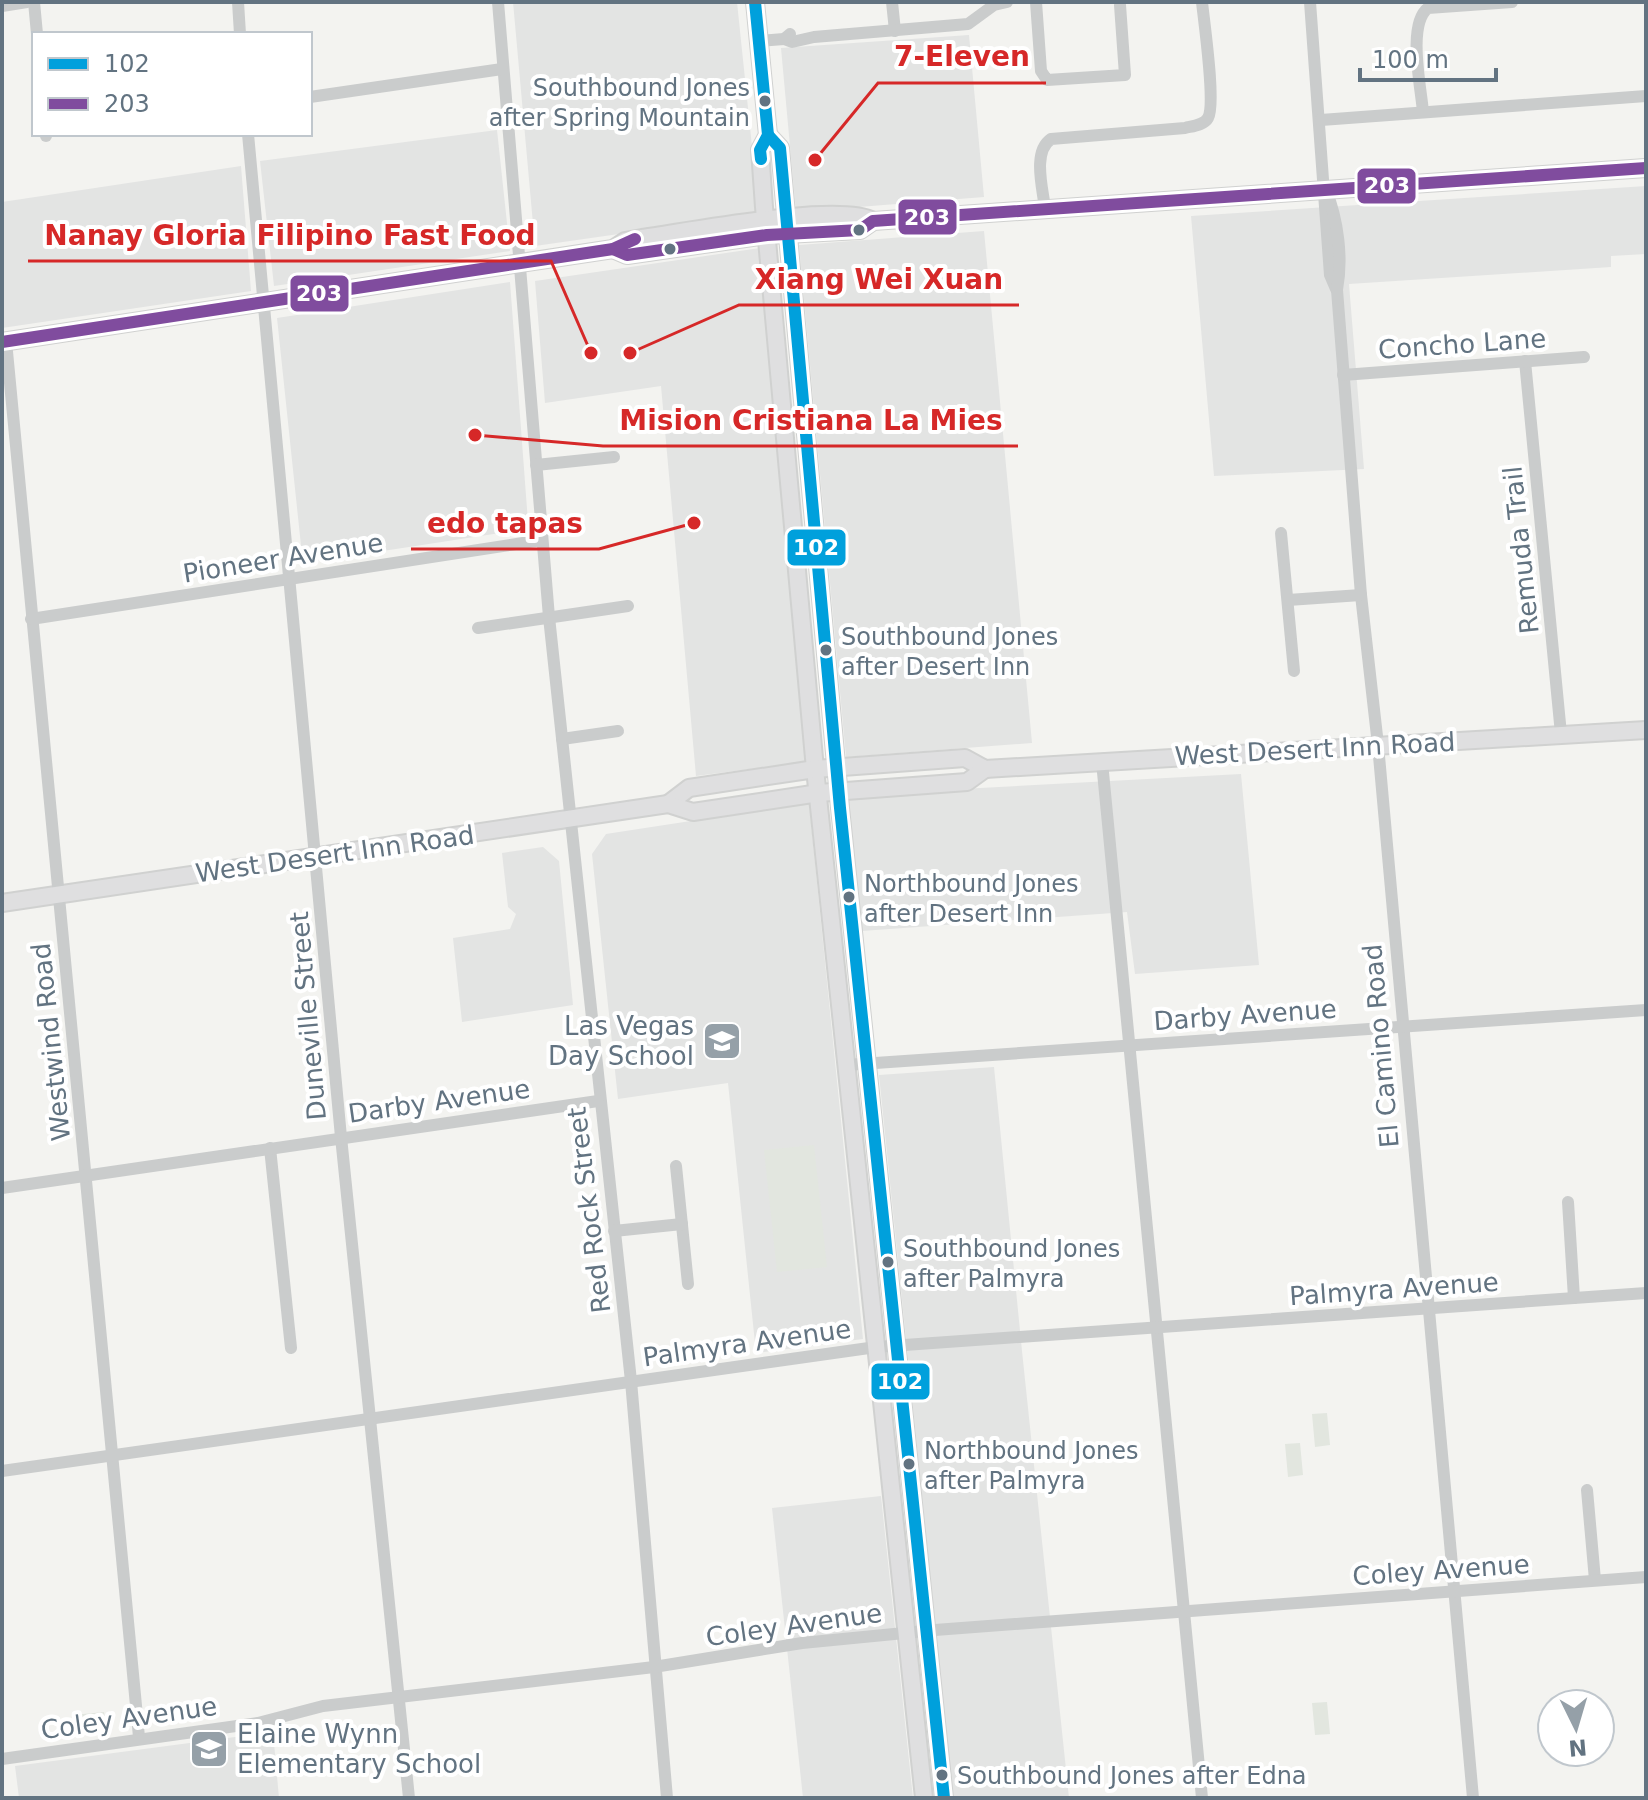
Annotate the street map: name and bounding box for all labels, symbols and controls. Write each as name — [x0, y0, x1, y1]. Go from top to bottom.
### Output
callout: 7-Eleven — [878, 31, 1046, 83]
legend — [32, 32, 312, 136]
scale bar — [1360, 32, 1496, 82]
text: 7-Eleven — [894, 40, 1030, 73]
text: 100 m — [1372, 46, 1449, 74]
text: 102 — [104, 50, 150, 78]
place label: Southbound Jones after Spring Mountain — [489, 74, 750, 132]
text: 203 — [104, 90, 150, 118]
marker: Southbound Jones after Spring Mountain — [757, 93, 773, 109]
line badge: 203 — [1356, 167, 1417, 205]
text: 203 — [1364, 173, 1410, 198]
line badge: 203 — [897, 198, 958, 236]
text: 203 — [904, 205, 950, 230]
callout: Nanay Gloria Filipino Fast Food — [28, 209, 551, 261]
text: Nanay Gloria Filipino Fast Food — [44, 219, 536, 252]
unlabelled marker — [851, 222, 867, 238]
unlabelled marker — [662, 241, 678, 257]
callout: Xiang Wei Xuan — [739, 253, 1019, 305]
text: Xiang Wei Xuan — [755, 263, 1003, 296]
line badge: 203 — [289, 274, 350, 313]
text: 203 — [296, 281, 342, 306]
street label: Concho Lane — [1377, 323, 1547, 365]
callout: Mision Cristiana La Mies — [603, 394, 1018, 446]
text: Mision Cristiana La Mies — [619, 404, 1003, 437]
street label: Remuda Trail — [1497, 465, 1545, 635]
callout: edo tapas — [411, 497, 599, 549]
text: edo tapas — [427, 507, 583, 540]
street label: Pioneer Avenue — [181, 527, 385, 589]
line badge: 102 — [786, 528, 847, 567]
text: 102 — [793, 535, 839, 560]
place label: Southbound Jones after Desert Inn — [841, 623, 1058, 681]
marker: Southbound Jones after Desert Inn — [818, 642, 834, 658]
street label: West Desert Inn Road — [1174, 727, 1456, 771]
street label: West Desert Inn Road — [194, 820, 476, 888]
place label: Northbound Jones after Desert Inn — [864, 870, 1079, 928]
marker: Northbound Jones after Desert Inn — [841, 889, 857, 905]
street label: Duneville Street — [284, 910, 332, 1122]
street label: Westwind Road — [26, 942, 76, 1142]
street label: El Camino Road — [1357, 943, 1405, 1149]
street label: Darby Avenue — [1152, 994, 1338, 1036]
place label: Las Vegas Day School — [548, 1011, 694, 1071]
school or university icon: Las Vegas Day School — [701, 1020, 743, 1062]
street label: Darby Avenue — [346, 1073, 532, 1129]
street label: Red Rock Street — [561, 1105, 617, 1315]
place label: Southbound Jones after Palmyra — [903, 1235, 1120, 1293]
marker: Southbound Jones after Palmyra — [880, 1254, 896, 1270]
street label: Palmyra Avenue — [1288, 1267, 1500, 1311]
street label: Palmyra Avenue — [641, 1314, 853, 1372]
line badge: 102 — [870, 1362, 931, 1401]
text: 102 — [877, 1369, 923, 1394]
place label: Northbound Jones after Palmyra — [924, 1437, 1139, 1495]
marker: Northbound Jones after Palmyra — [901, 1456, 917, 1472]
street label: Coley Avenue — [1351, 1549, 1531, 1591]
street label: Coley Avenue — [704, 1598, 884, 1652]
north arrow — [1536, 1688, 1616, 1768]
street label: Coley Avenue — [39, 1691, 219, 1745]
place label: Elaine Wynn Elementary School — [237, 1719, 481, 1779]
school or university icon: Elaine Wynn Elementary School — [188, 1728, 230, 1770]
text: N — [1567, 1734, 1588, 1761]
place label: Southbound Jones after Edna — [957, 1762, 1307, 1790]
marker: Southbound Jones after Edna — [934, 1767, 950, 1783]

